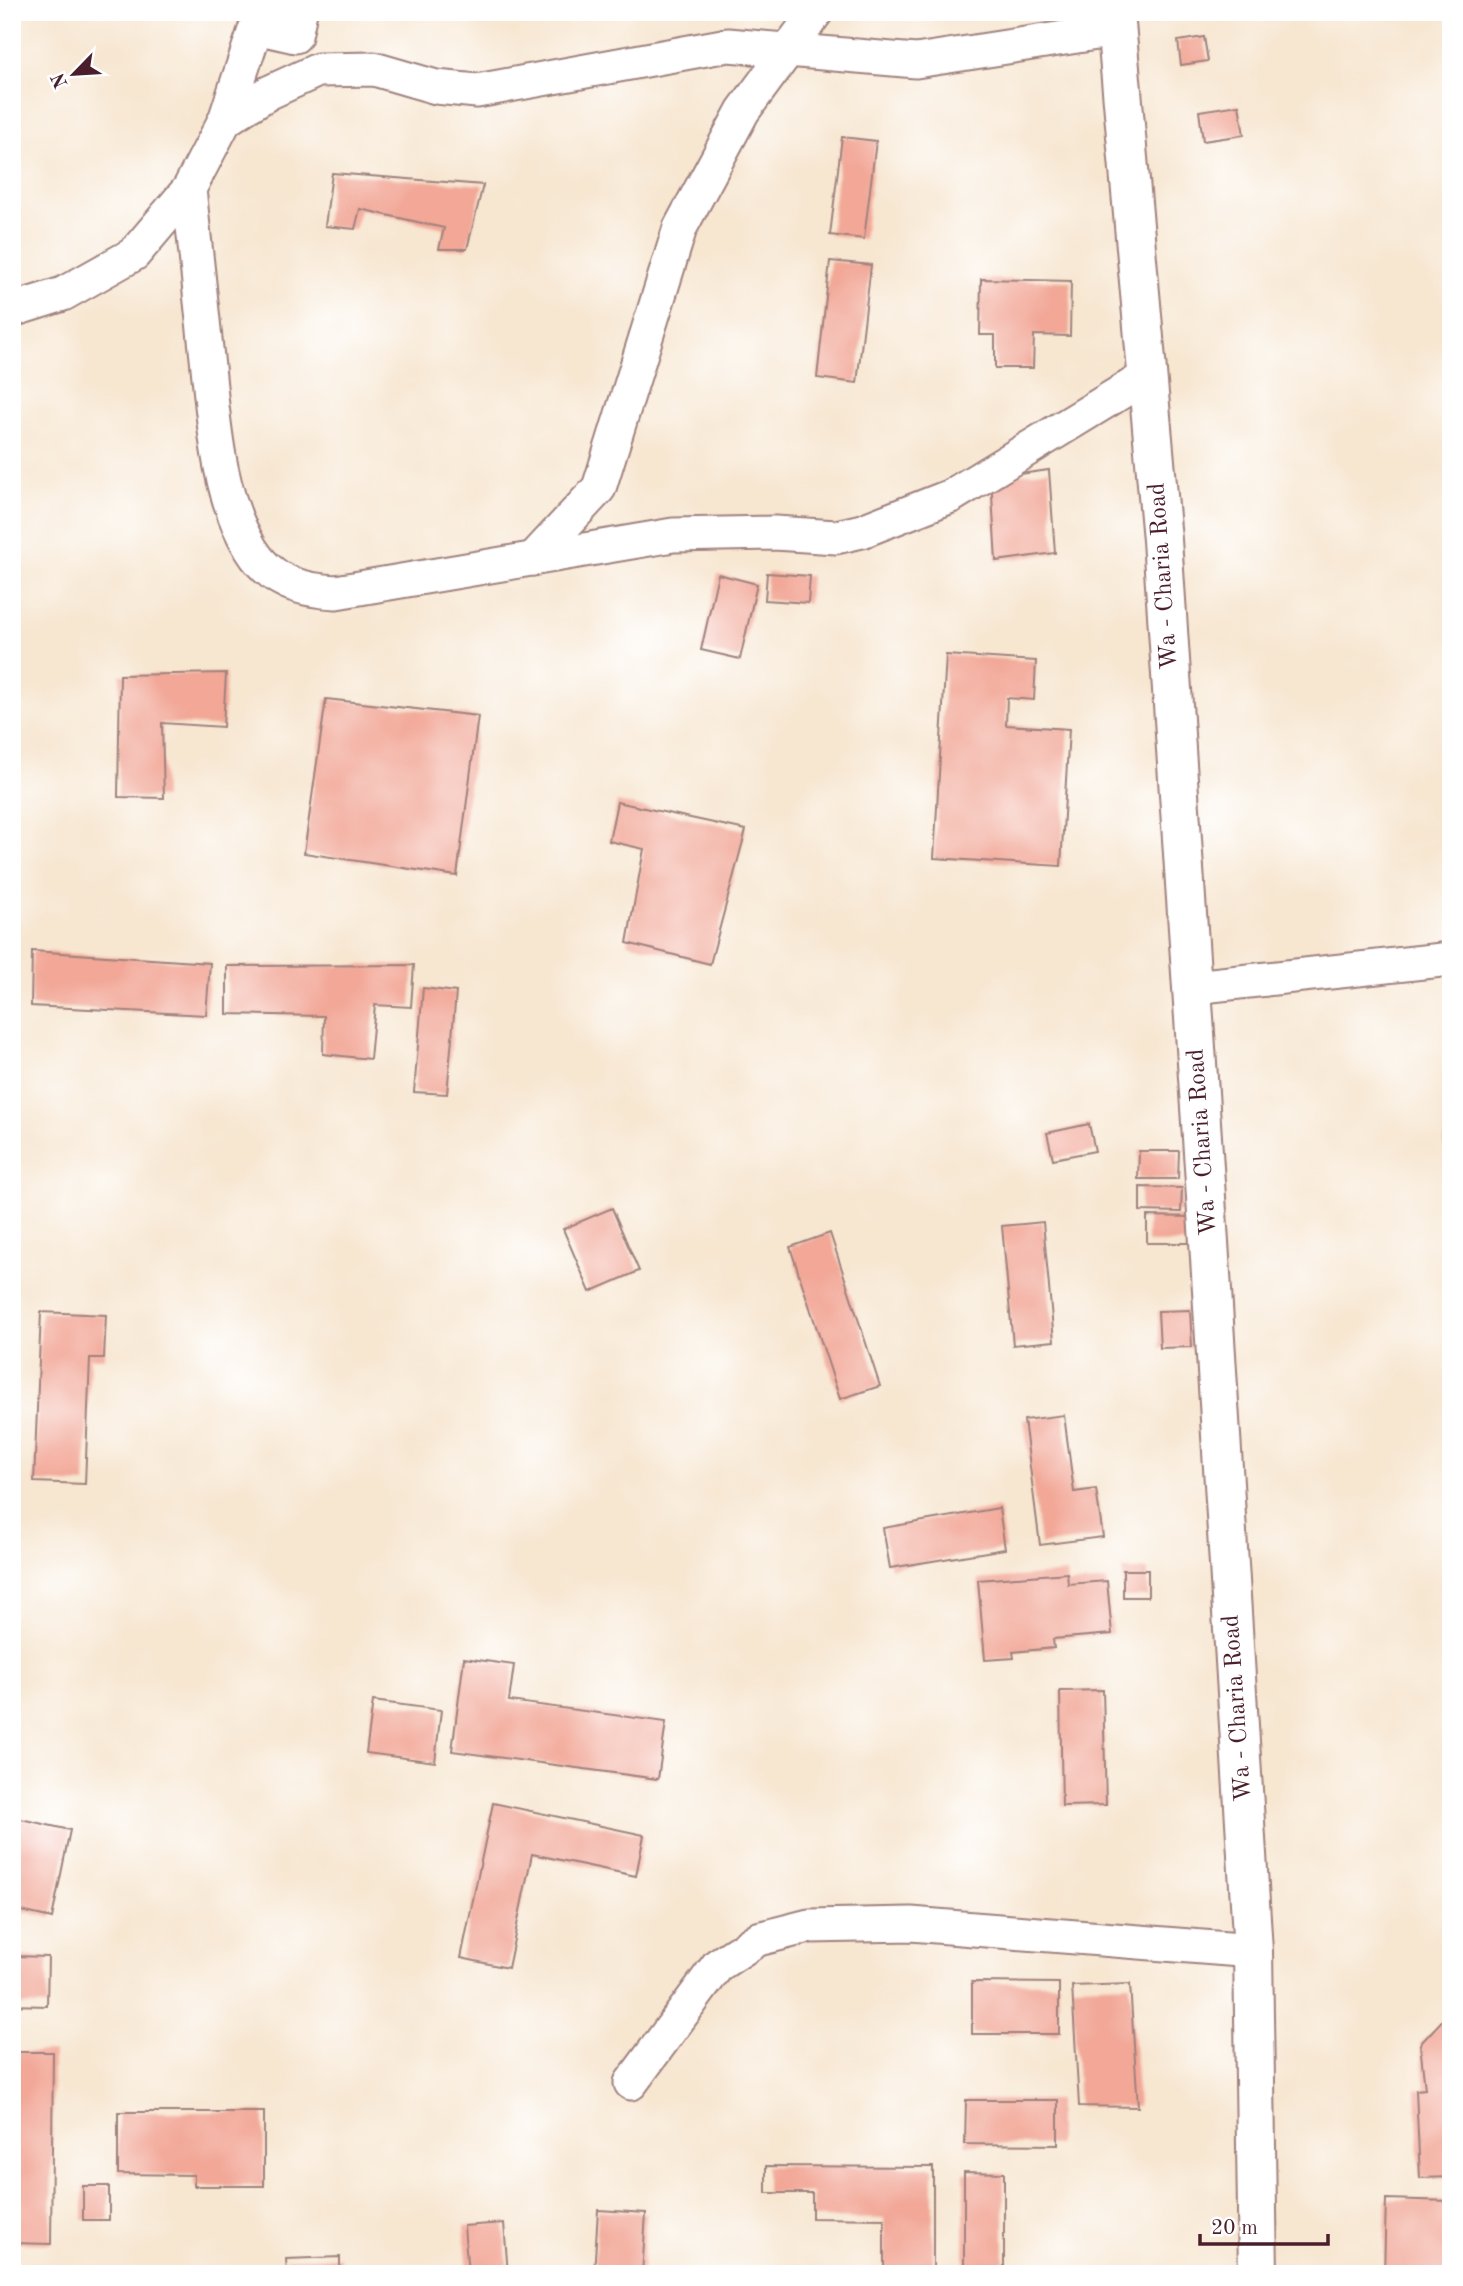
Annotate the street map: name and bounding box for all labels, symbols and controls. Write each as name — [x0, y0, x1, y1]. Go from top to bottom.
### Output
north arrow — [38, 38, 108, 108]
text: N — [49, 69, 73, 91]
street label: Wa - Charia Road — [1145, 482, 1183, 670]
street label: Wa - Charia Road — [1184, 1048, 1222, 1236]
street label: Wa - Charia Road — [1219, 1614, 1257, 1802]
scale bar — [1200, 2202, 1328, 2246]
text: 20 m — [1211, 2218, 1258, 2239]

